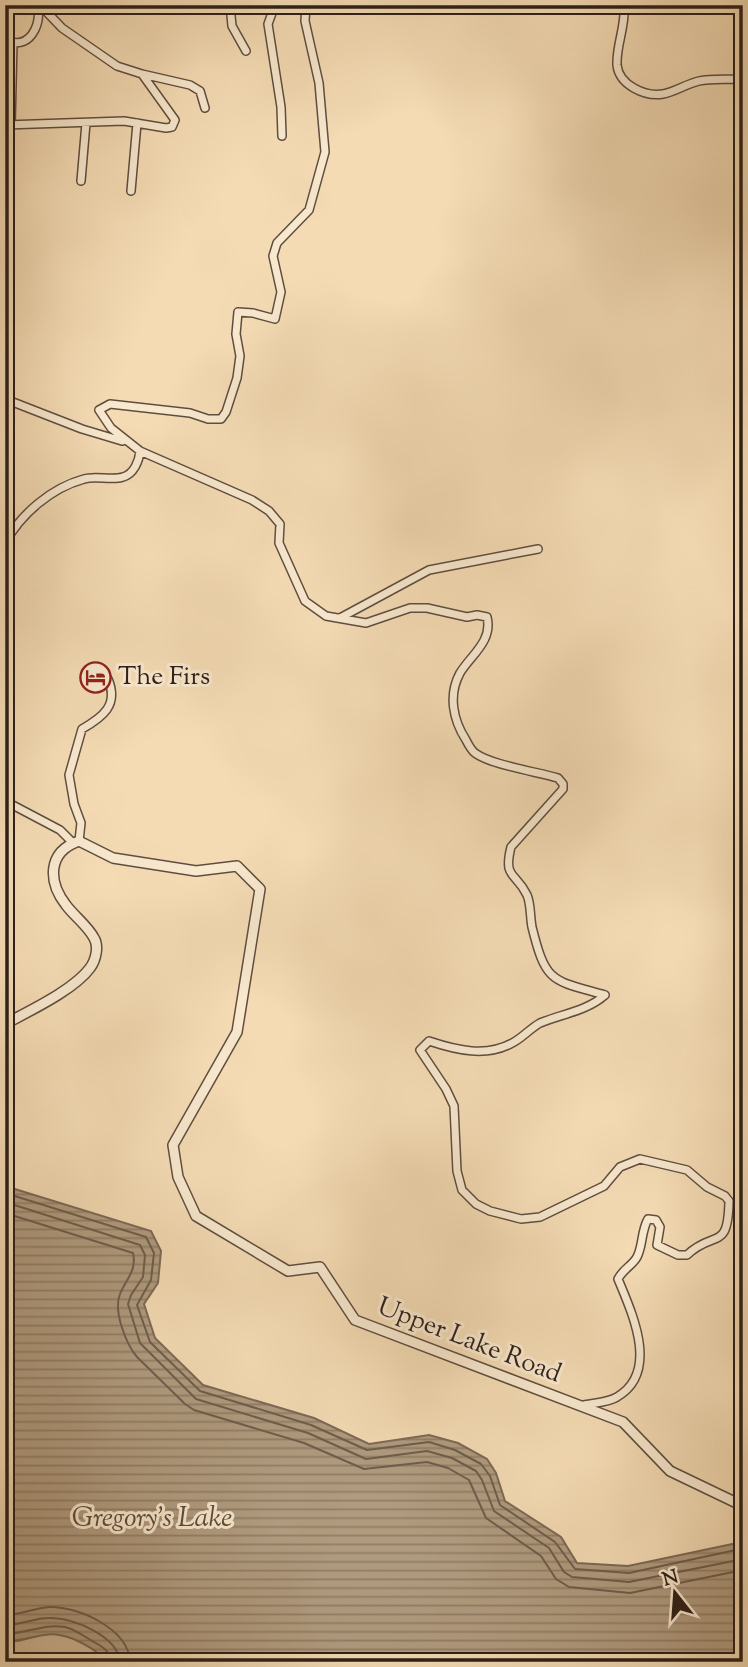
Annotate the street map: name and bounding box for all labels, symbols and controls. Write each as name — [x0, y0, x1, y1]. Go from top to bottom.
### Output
place label: The Firs — [118, 659, 210, 696]
hotel icon: The Firs — [78, 660, 112, 694]
street label: Upper Lake Road — [372, 1289, 567, 1393]
water label: Gregory's Lake — [72, 1499, 232, 1539]
north arrow — [640, 1558, 710, 1628]
text: N — [660, 1564, 682, 1594]

